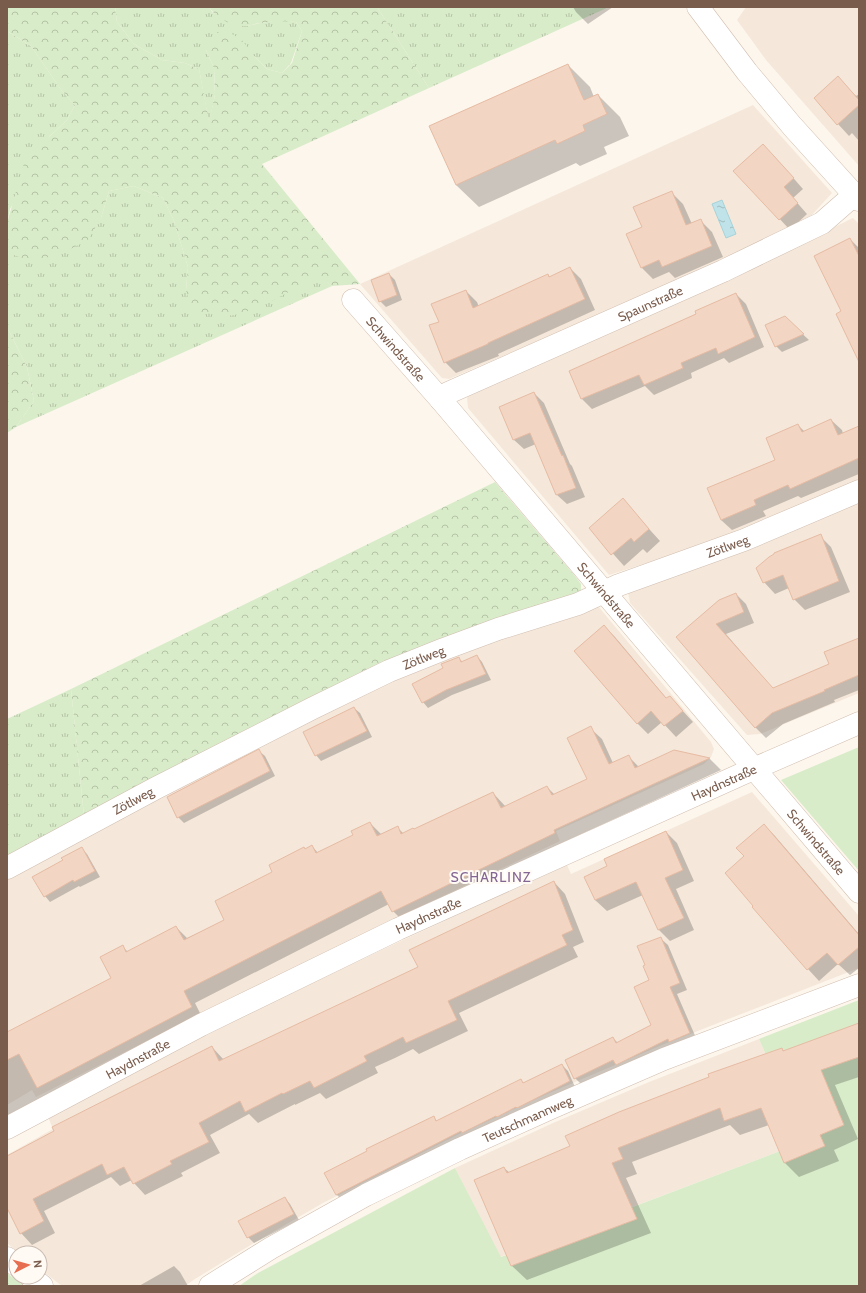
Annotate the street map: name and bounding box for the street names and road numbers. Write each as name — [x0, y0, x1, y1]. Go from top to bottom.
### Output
street label: Spaunstraße — [615, 282, 685, 325]
street label: Schwindstraße — [363, 313, 429, 385]
street label: Zötlweg — [704, 531, 752, 561]
street label: Schwindstraße — [574, 559, 639, 631]
street label: Zötlweg — [400, 641, 447, 673]
street label: Haydnstraße — [688, 761, 759, 804]
street label: Zötlweg — [110, 783, 157, 818]
street label: Schwindstraße — [784, 806, 849, 878]
street label: Haydnstraße — [393, 894, 464, 937]
street label: Haydnstraße — [103, 1035, 173, 1082]
street label: Teutschmannweg — [480, 1092, 575, 1146]

